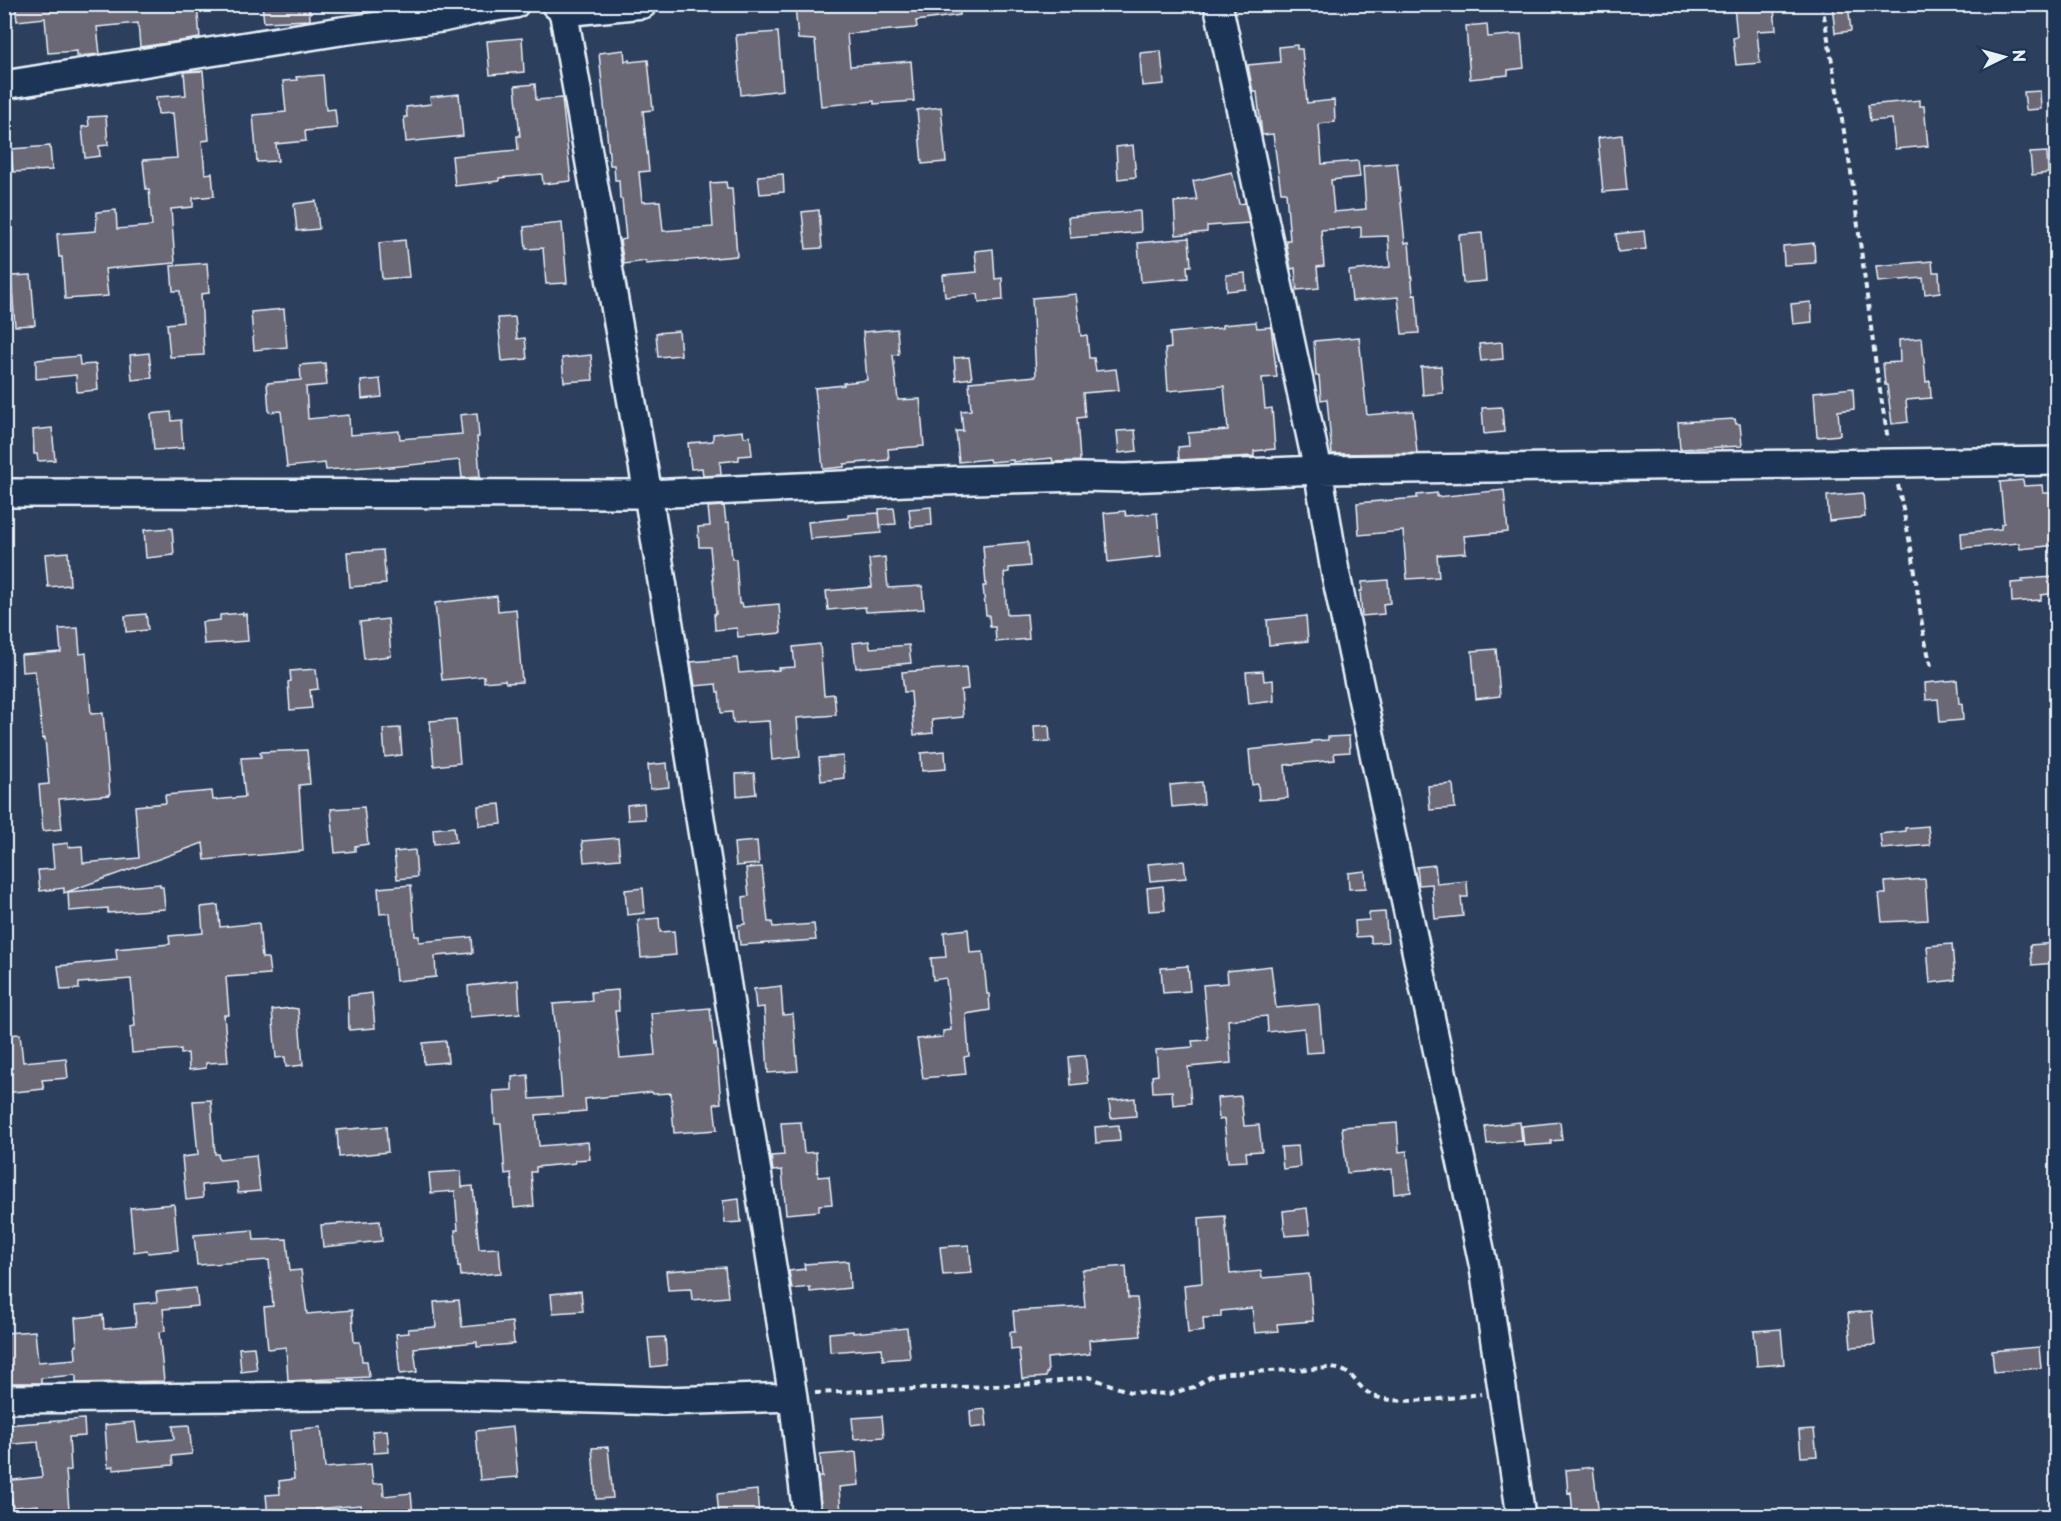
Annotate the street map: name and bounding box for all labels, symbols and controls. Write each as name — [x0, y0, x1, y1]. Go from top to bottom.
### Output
north arrow — [1974, 27, 2034, 87]
text: N — [2007, 48, 2032, 63]

